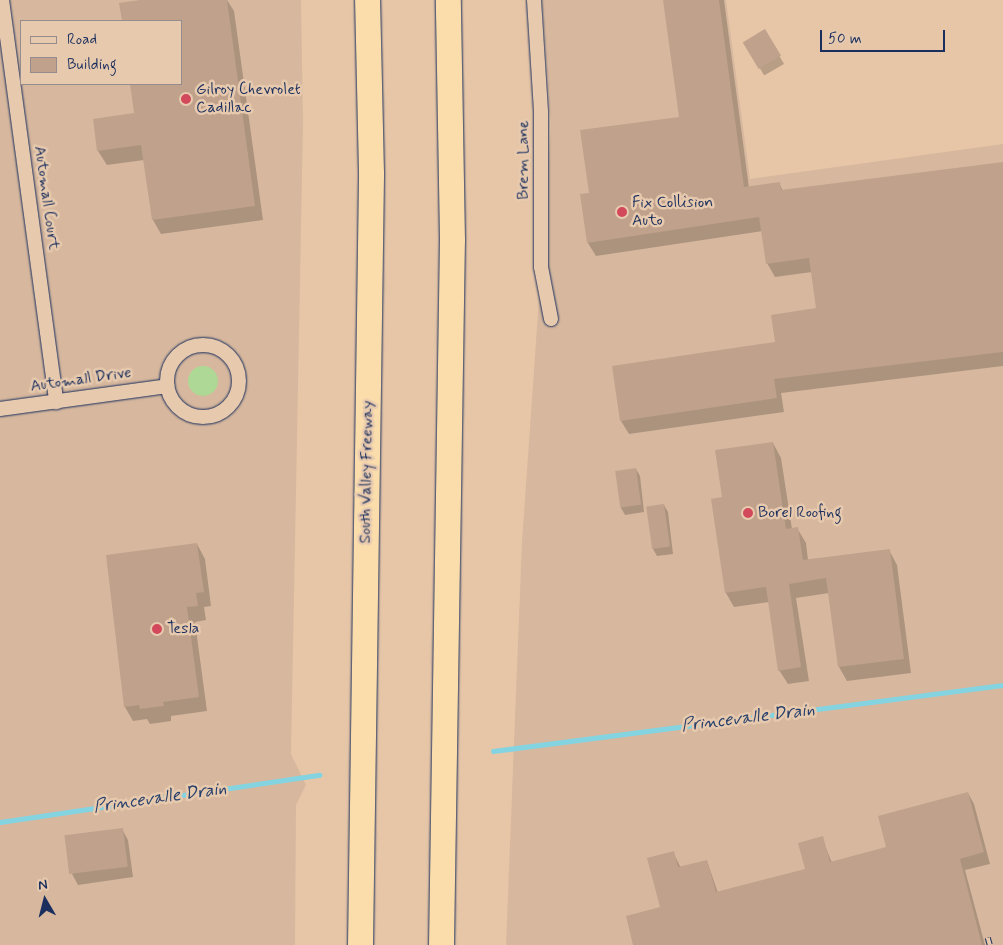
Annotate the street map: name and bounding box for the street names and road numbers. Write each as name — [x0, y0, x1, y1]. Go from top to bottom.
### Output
street label: Brem Lane — [514, 120, 534, 200]
street label: Automall Court — [29, 145, 63, 251]
street label: Automall Drive — [30, 363, 132, 397]
street label: South Valley Freeway — [356, 401, 378, 543]

